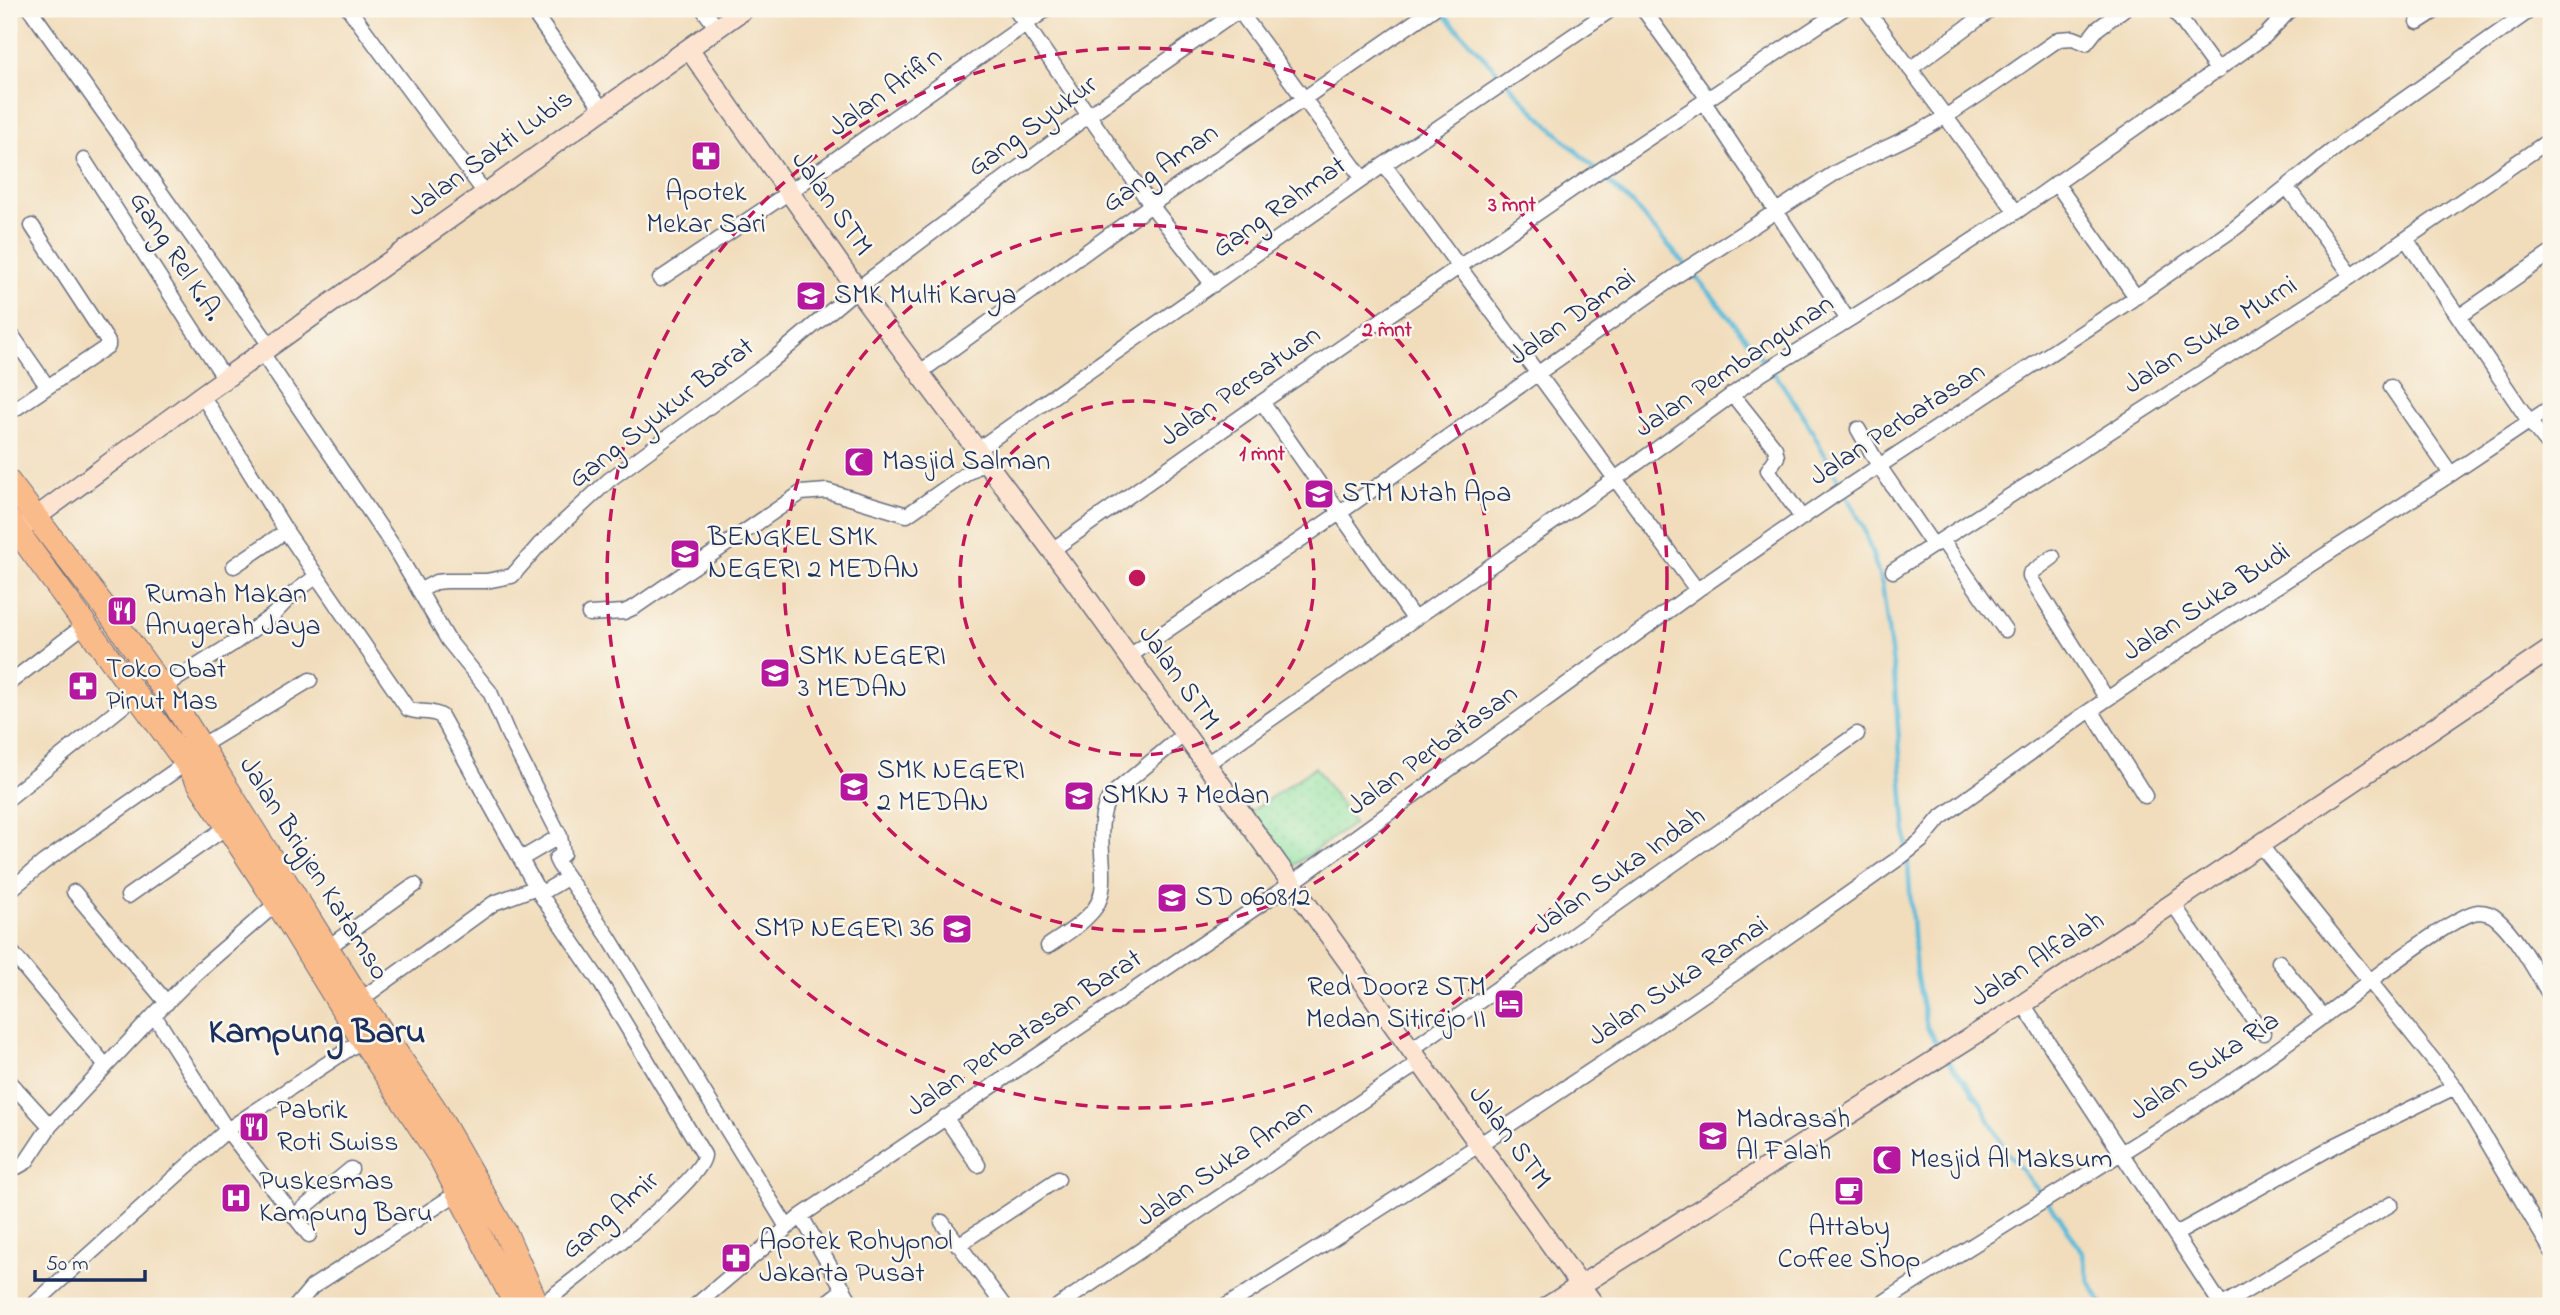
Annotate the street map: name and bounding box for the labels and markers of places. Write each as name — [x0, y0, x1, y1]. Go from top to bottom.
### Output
pharmacy icon: Apotek Mekar Sari — [689, 139, 723, 173]
place label: Apotek Mekar Sari — [646, 173, 766, 246]
place label: SMK Multi Karya — [834, 276, 1017, 317]
school or university icon: SMK Multi Karya — [794, 279, 828, 313]
place label: Masjid Salman — [882, 442, 1050, 483]
mosque icon: Masjid Salman — [842, 445, 876, 479]
place label: STM Ntah Apa — [1342, 474, 1511, 515]
school or university icon: STM Ntah Apa — [1302, 477, 1336, 511]
place label: BENGKEL SMK NEGERI 2 MEDAN — [707, 518, 919, 591]
school or university icon: BENGKEL SMK NEGERI 2 MEDAN — [668, 537, 702, 571]
centre of rings — [1125, 566, 1149, 590]
place label: Rumah Makan Anugerah Jaya — [145, 575, 321, 648]
restaurant icon: Rumah Makan Anugerah Jaya — [105, 594, 139, 628]
place label: SMK NEGERI 3 MEDAN — [798, 637, 946, 710]
place label: Toko Obat Pinut Mas — [106, 650, 226, 723]
school or university icon: SMK NEGERI 3 MEDAN — [758, 656, 792, 690]
pharmacy icon: Toko Obat Pinut Mas — [66, 669, 100, 703]
place label: SMK NEGERI 2 MEDAN — [877, 751, 1025, 824]
school or university icon: SMK NEGERI 2 MEDAN — [837, 770, 871, 804]
place label: SMKN 7 Medan — [1102, 776, 1269, 817]
school or university icon: SMKN 7 Medan — [1062, 779, 1096, 813]
place label: SD 060812 — [1195, 878, 1310, 919]
school or university icon: SD 060812 — [1155, 881, 1189, 915]
place label: SMP NEGERI 36 — [754, 909, 934, 950]
school or university icon: SMP NEGERI 36 — [940, 912, 974, 946]
place label: Red Doorz STM Medan Sitirejo II — [1306, 968, 1486, 1041]
hotel icon: Red Doorz STM Medan Sitirejo II — [1492, 987, 1526, 1021]
place label: Pabrik Roti Swiss — [277, 1091, 398, 1164]
place label: Madrasah Al Falah — [1736, 1100, 1850, 1173]
restaurant icon: Pabrik Roti Swiss — [237, 1110, 271, 1144]
school or university icon: Madrasah Al Falah — [1696, 1119, 1730, 1153]
place label: Mesjid Al Maksum — [1910, 1140, 2112, 1181]
mosque icon: Mesjid Al Maksum — [1870, 1143, 1904, 1177]
place label: Puskesmas Kampung Baru — [259, 1162, 433, 1235]
cafe icon: Attaby Coffee Shop — [1832, 1174, 1866, 1208]
hospital icon: Puskesmas Kampung Baru — [219, 1181, 253, 1215]
place label: Attaby Coffee Shop — [1777, 1208, 1921, 1281]
place label: Apotek Rohypnol Jakarta Pusat — [759, 1222, 953, 1295]
pharmacy icon: Apotek Rohypnol Jakarta Pusat — [719, 1241, 753, 1275]

